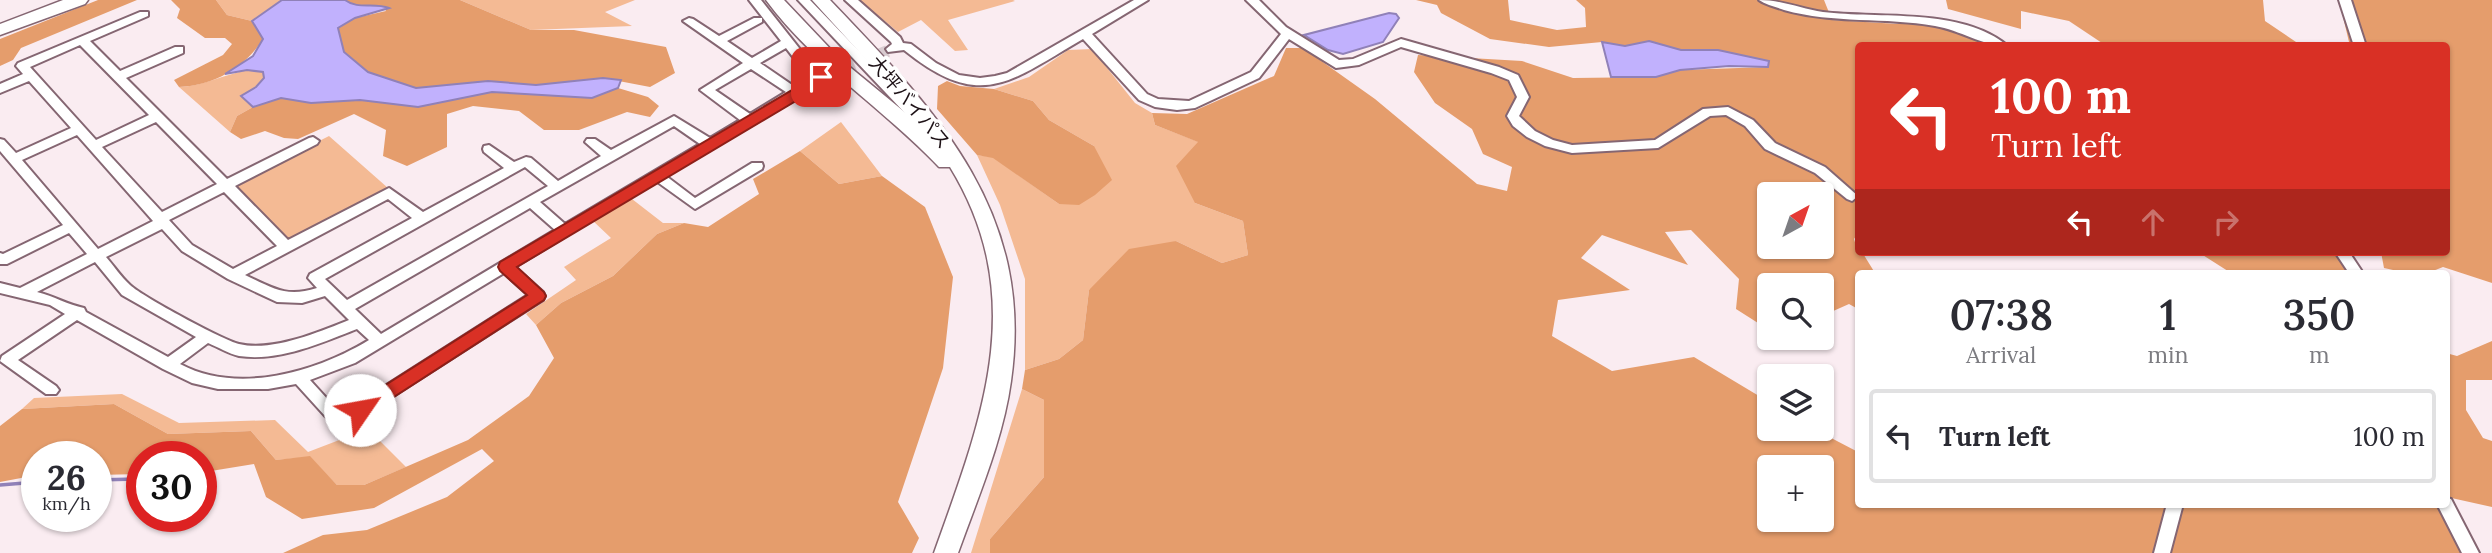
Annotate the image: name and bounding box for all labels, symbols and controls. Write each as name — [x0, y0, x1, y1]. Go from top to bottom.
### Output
pin — [791, 47, 851, 107]
street label: 大坪バイパス — [864, 51, 956, 153]
icon: arrive — [802, 58, 840, 96]
text: 100 m — [1991, 64, 2131, 126]
icon: left — [1876, 70, 1967, 161]
text: Turn left — [1991, 125, 2121, 166]
north arrow — [1757, 182, 1834, 259]
map controls — [1757, 182, 1834, 532]
icon: left — [2061, 203, 2099, 241]
icon: ahead — [2134, 203, 2172, 241]
icon: right — [2207, 203, 2245, 241]
button: search — [1757, 273, 1834, 350]
text: 07:38 — [1949, 288, 2053, 342]
text: 1 — [2160, 288, 2176, 342]
text: 350 — [2283, 288, 2356, 342]
text: Arrival — [1966, 340, 2036, 369]
text: min — [2147, 340, 2188, 369]
text: m — [2309, 340, 2329, 369]
button: layers — [1757, 364, 1834, 441]
position arrow — [323, 373, 397, 447]
icon: left — [1880, 417, 1918, 455]
text: Turn left — [1939, 420, 2050, 453]
text: 100 m — [2353, 420, 2425, 453]
speed limit sign: 30 — [126, 441, 217, 532]
text: 26 — [47, 455, 86, 500]
button: + — [1757, 455, 1834, 532]
text: km/h — [42, 492, 91, 515]

